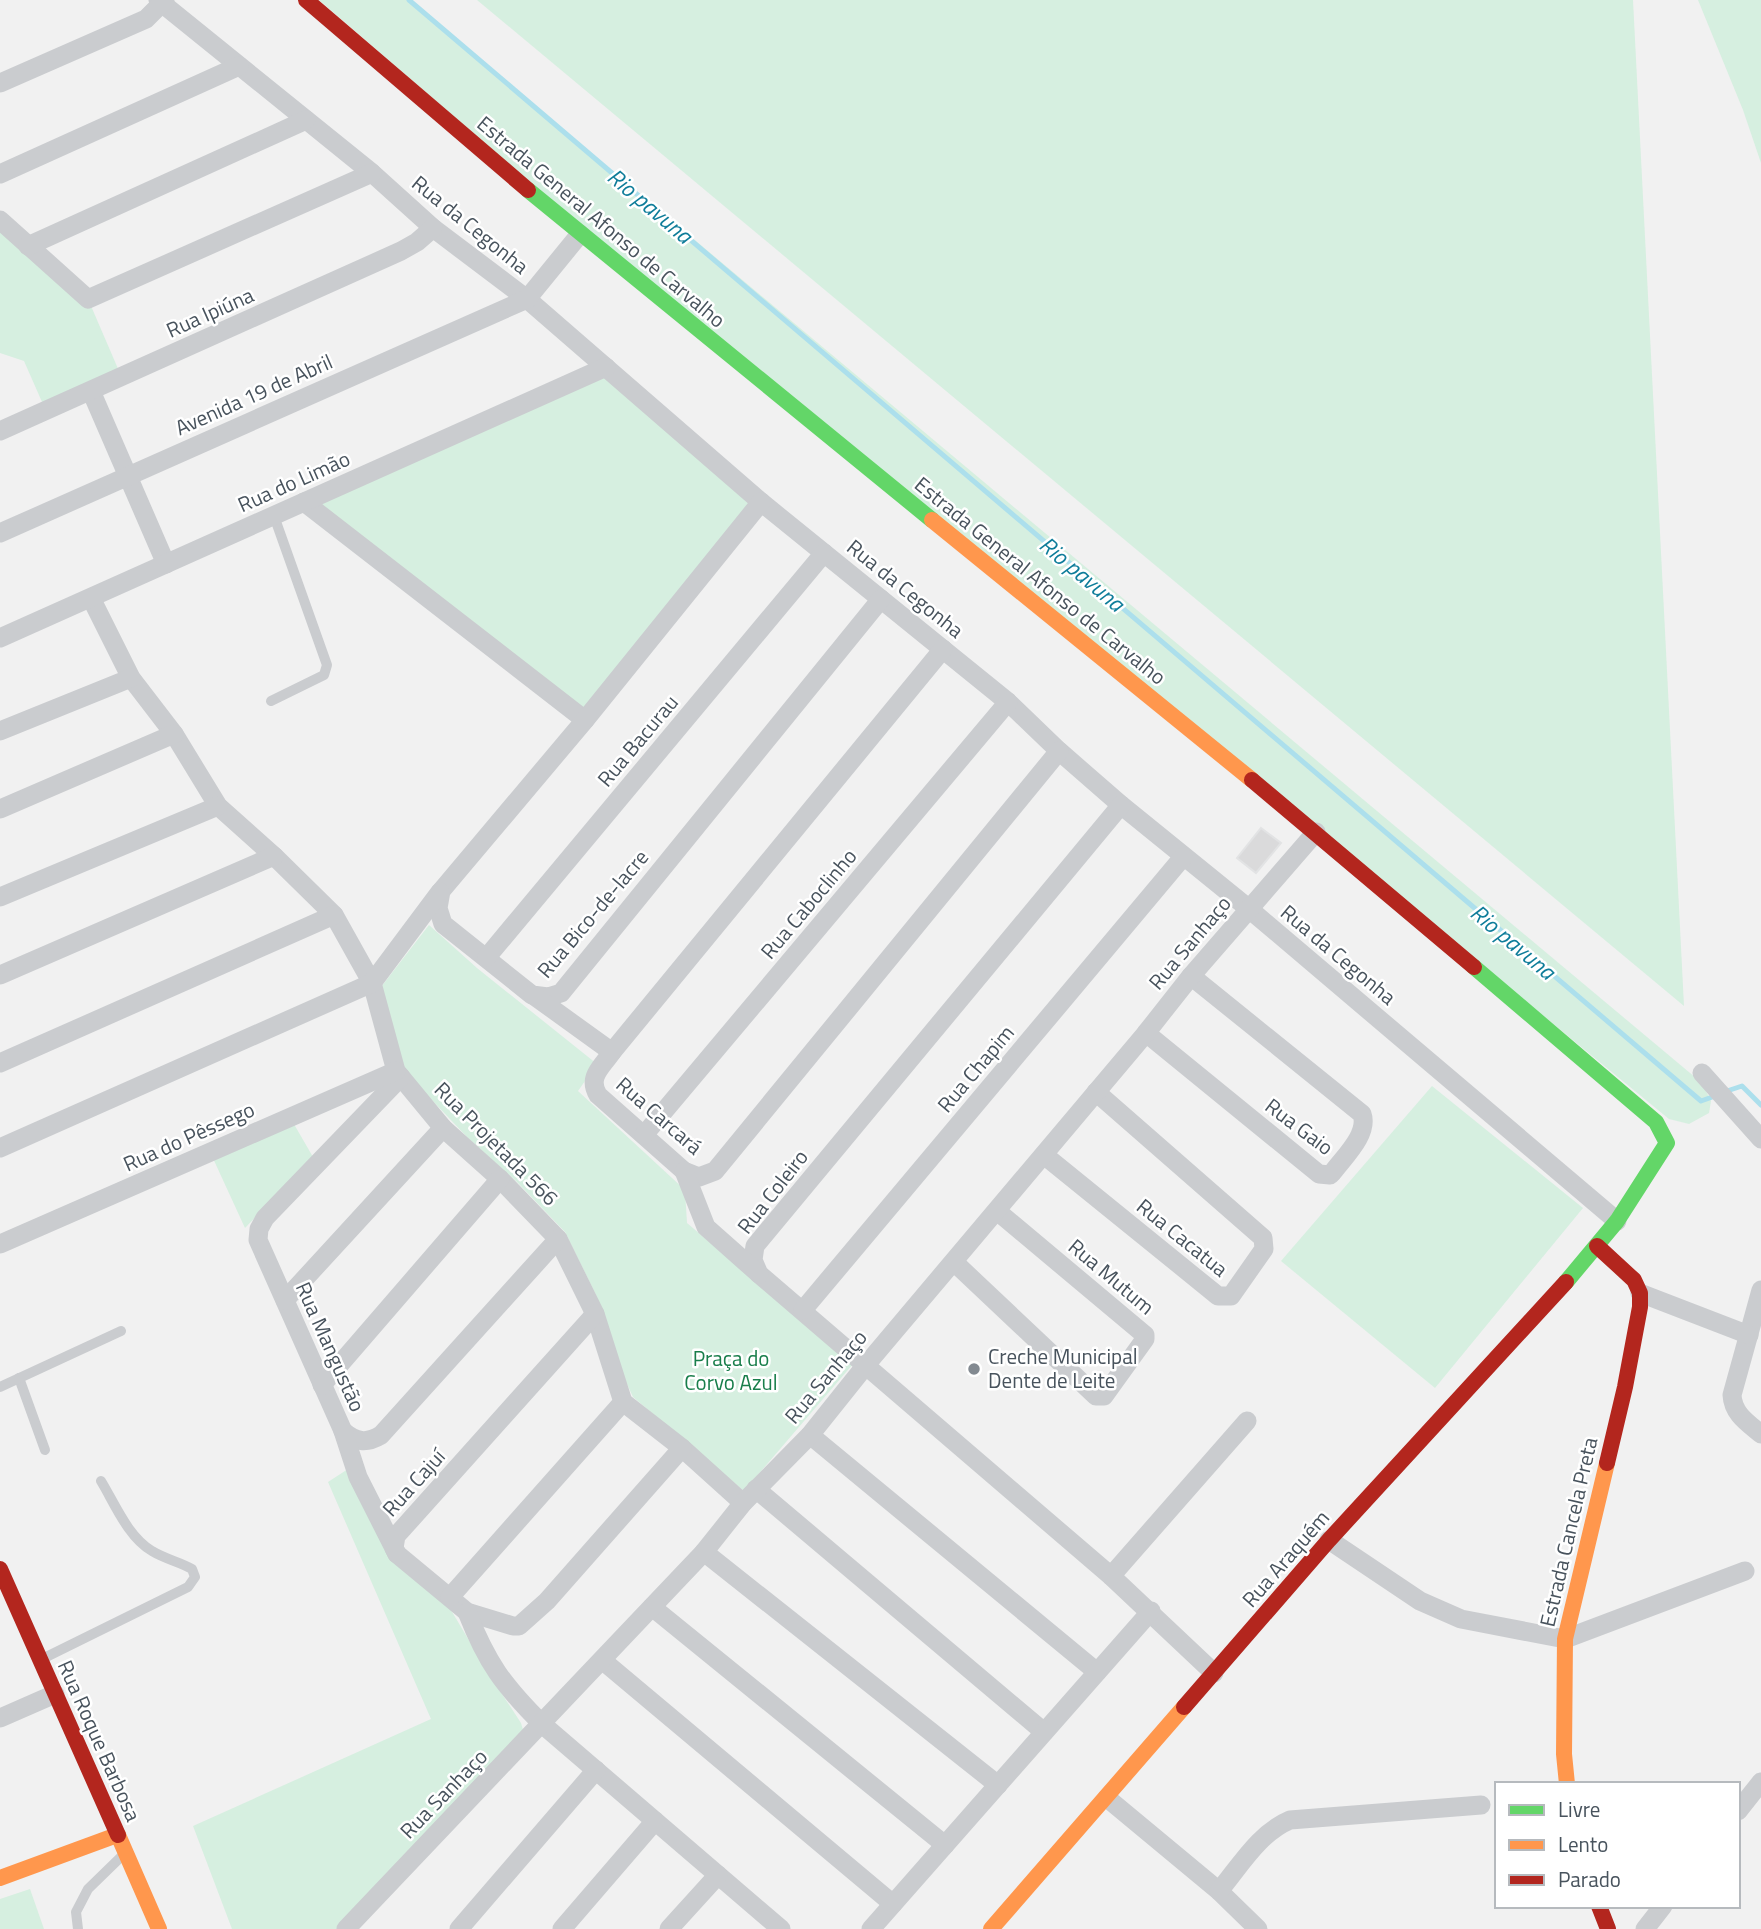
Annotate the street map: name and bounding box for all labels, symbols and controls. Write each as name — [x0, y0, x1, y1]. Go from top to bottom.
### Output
street label: Estrada General Afonso de Carvalho — [470, 108, 733, 335]
water label: Rio pavuna — [600, 159, 702, 253]
street label: Rua da Cegonha — [405, 167, 536, 282]
street label: Rua Ipiúna — [161, 278, 259, 346]
street label: Avenida 19 de Abril — [170, 345, 338, 443]
street label: Rua do Limão — [232, 442, 355, 520]
street label: Estrada General Afonso de Carvalho — [908, 468, 1173, 692]
water label: Rio pavuna — [1032, 527, 1134, 621]
street label: Rua da Cegonha — [840, 531, 971, 646]
street label: Rua Bacurau — [589, 687, 685, 793]
street label: Rua Caboclinho — [752, 841, 864, 966]
street label: Rua Bico-de-lacre — [529, 842, 656, 985]
street label: Rua Sanhaço — [1140, 888, 1238, 996]
water label: Rio pavuna — [1463, 895, 1565, 989]
street label: Rua da Cegonha — [1274, 896, 1404, 1012]
street label: Rua Chapim — [929, 1018, 1021, 1119]
street label: Rua Carcará — [609, 1069, 710, 1162]
street label: Rua Projetada 566 — [427, 1074, 566, 1213]
street label: Rua Gaio — [1259, 1090, 1341, 1163]
street label: Rua do Pêssego — [118, 1093, 259, 1179]
street label: Rua Coleiro — [729, 1142, 816, 1241]
street label: Rua Cacatua — [1130, 1190, 1236, 1285]
street label: Rua Mutum — [1062, 1231, 1162, 1322]
street label: Rua Mangustão — [288, 1276, 374, 1417]
street label: Rua Sanhaço — [776, 1322, 874, 1430]
place label: Creche Municipal Dente de Leite — [988, 1340, 1138, 1396]
park label: Praça do Corvo Azul — [684, 1342, 778, 1398]
marker: Creche Municipal Dente de Leite — [966, 1361, 982, 1377]
street label: Estrada Cancela Preta — [1531, 1433, 1605, 1630]
street label: Rua Cajuí — [374, 1440, 453, 1523]
street label: Rua Araquém — [1234, 1503, 1337, 1614]
street label: Rua Roque Barbosa — [50, 1655, 150, 1827]
street label: Rua Sanhaço — [392, 1741, 494, 1846]
legend — [1495, 1782, 1740, 1908]
text: Livre — [1558, 1793, 1600, 1825]
text: Lento — [1558, 1828, 1608, 1860]
text: Parado — [1558, 1863, 1621, 1895]

